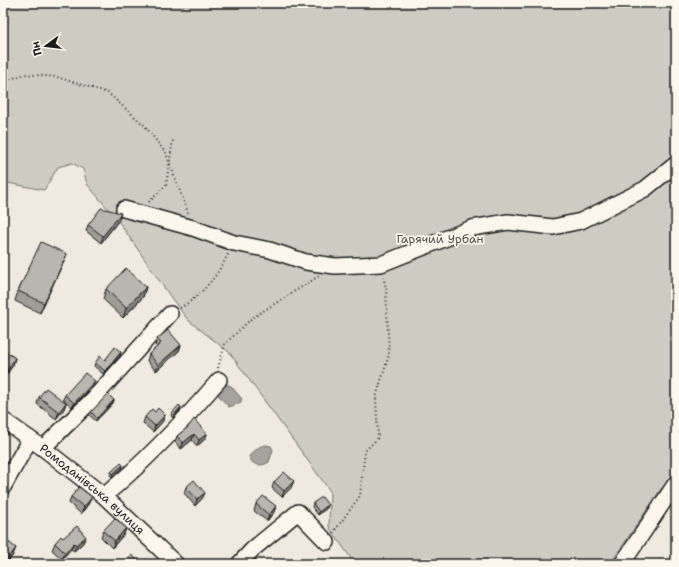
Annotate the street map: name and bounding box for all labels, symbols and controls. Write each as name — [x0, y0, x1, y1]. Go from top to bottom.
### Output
north arrow — [26, 26, 66, 66]
text: Пн — [28, 39, 46, 57]
park label: Гарячий Урбан — [396, 231, 484, 247]
street label: Ромоданівська вулиця — [36, 440, 148, 538]

